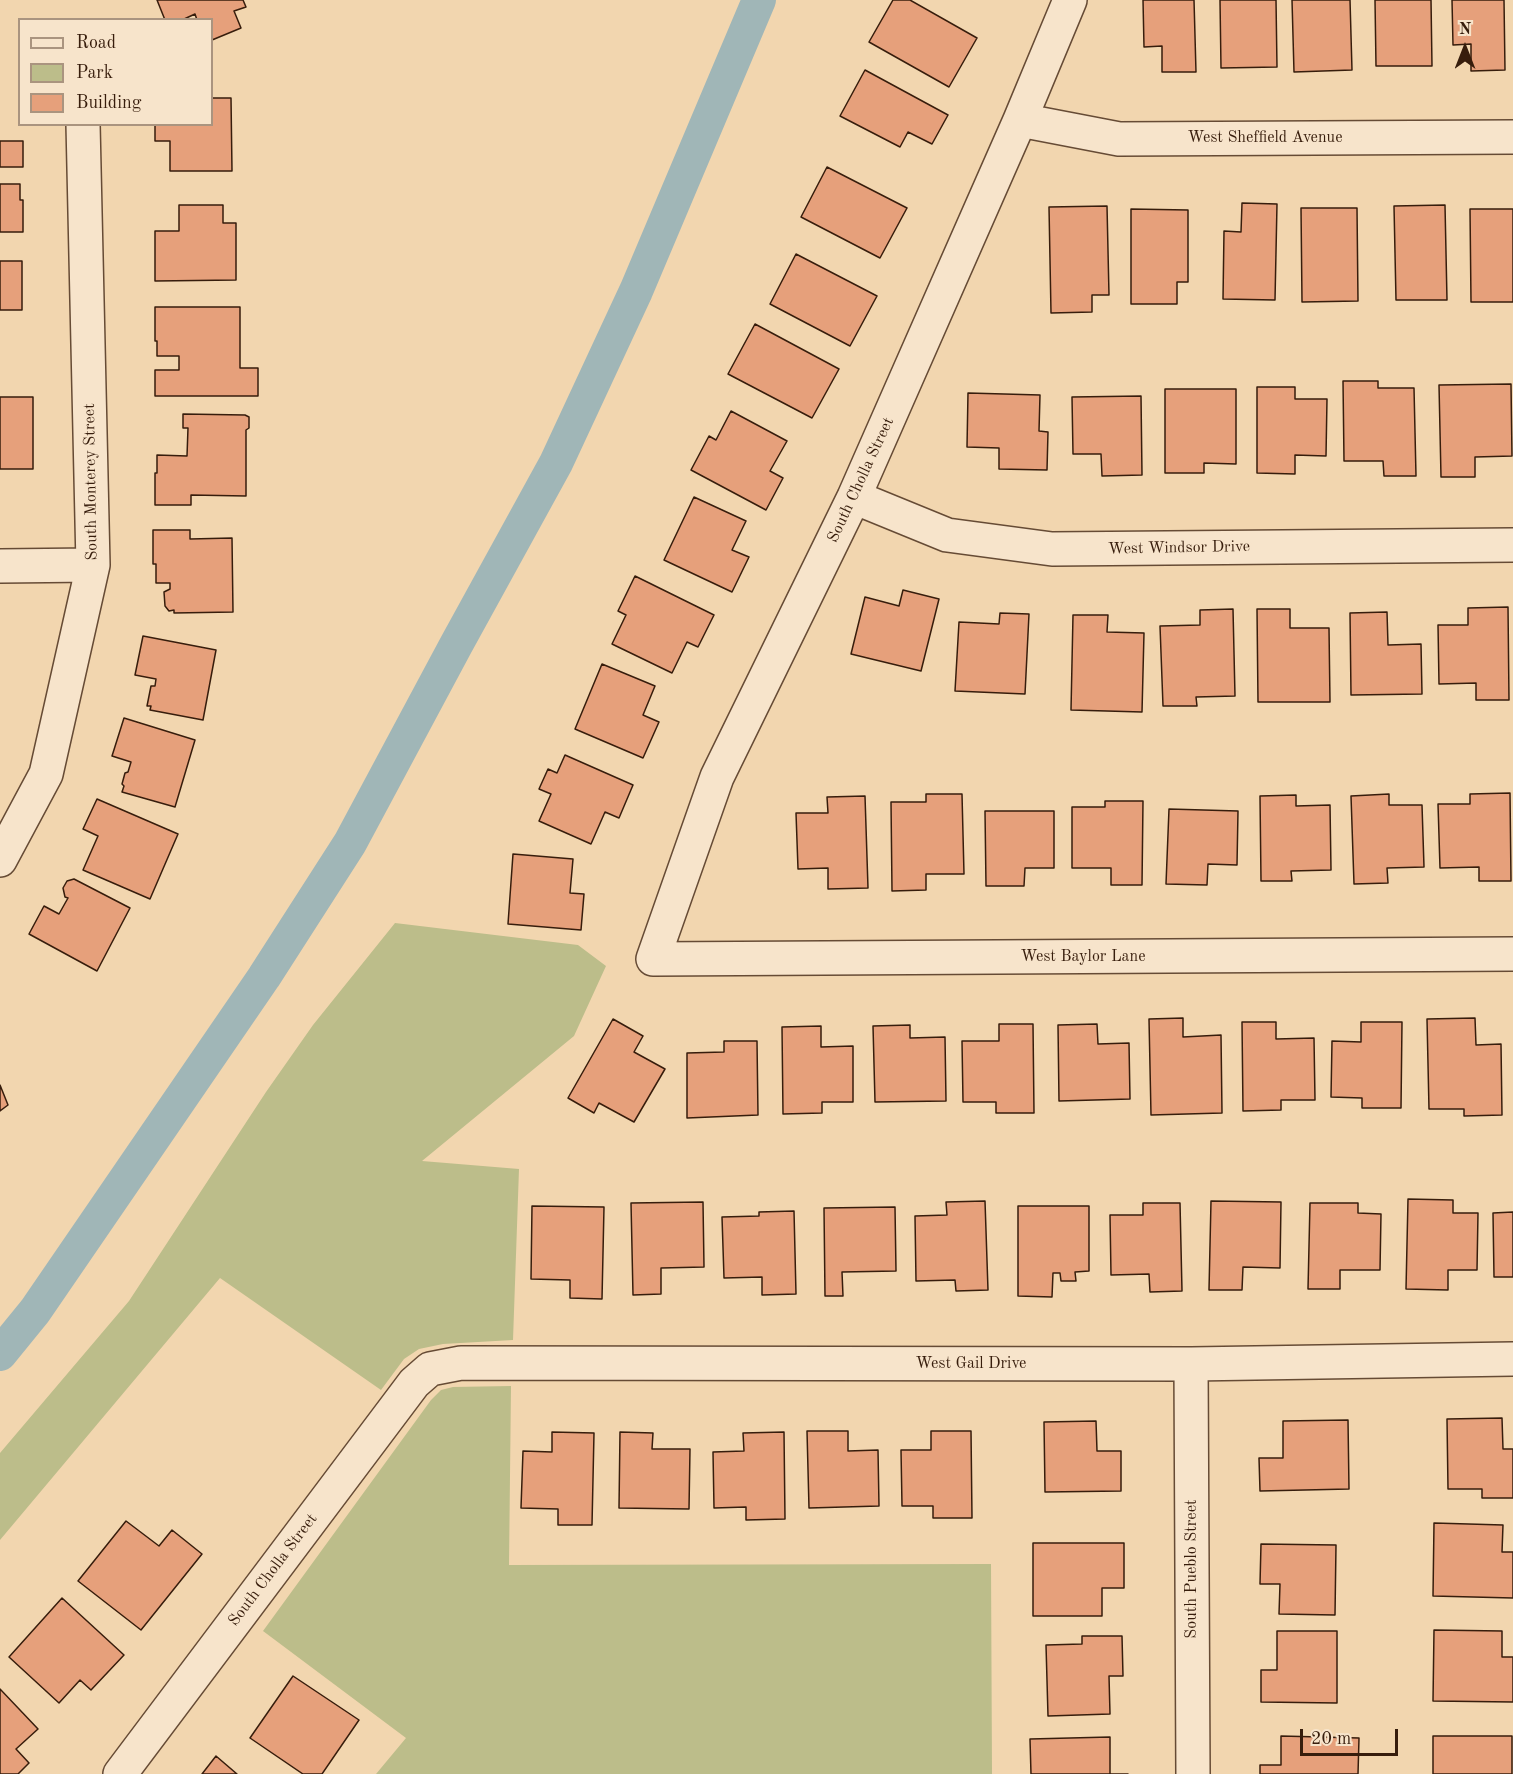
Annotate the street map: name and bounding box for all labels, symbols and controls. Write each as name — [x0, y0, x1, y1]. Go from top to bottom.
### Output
legend — [18, 18, 213, 126]
north arrow — [1435, 18, 1495, 78]
text: N — [1459, 22, 1471, 38]
text: Road — [76, 34, 116, 52]
text: Park — [76, 64, 113, 82]
text: Building — [76, 94, 141, 112]
street label: West Sheffield Avenue — [1187, 128, 1343, 148]
street label: South Monterey Street — [80, 403, 102, 561]
street label: South Cholla Street — [824, 414, 898, 546]
street label: West Windsor Drive — [1108, 537, 1250, 559]
street label: West Baylor Lane — [1020, 947, 1146, 967]
street label: West Gail Drive — [916, 1354, 1026, 1374]
street label: South Pueblo Street — [1182, 1499, 1202, 1639]
street label: South Cholla Street — [224, 1510, 322, 1630]
scale bar — [1303, 1717, 1400, 1755]
text: 20 m — [1311, 1730, 1351, 1748]

